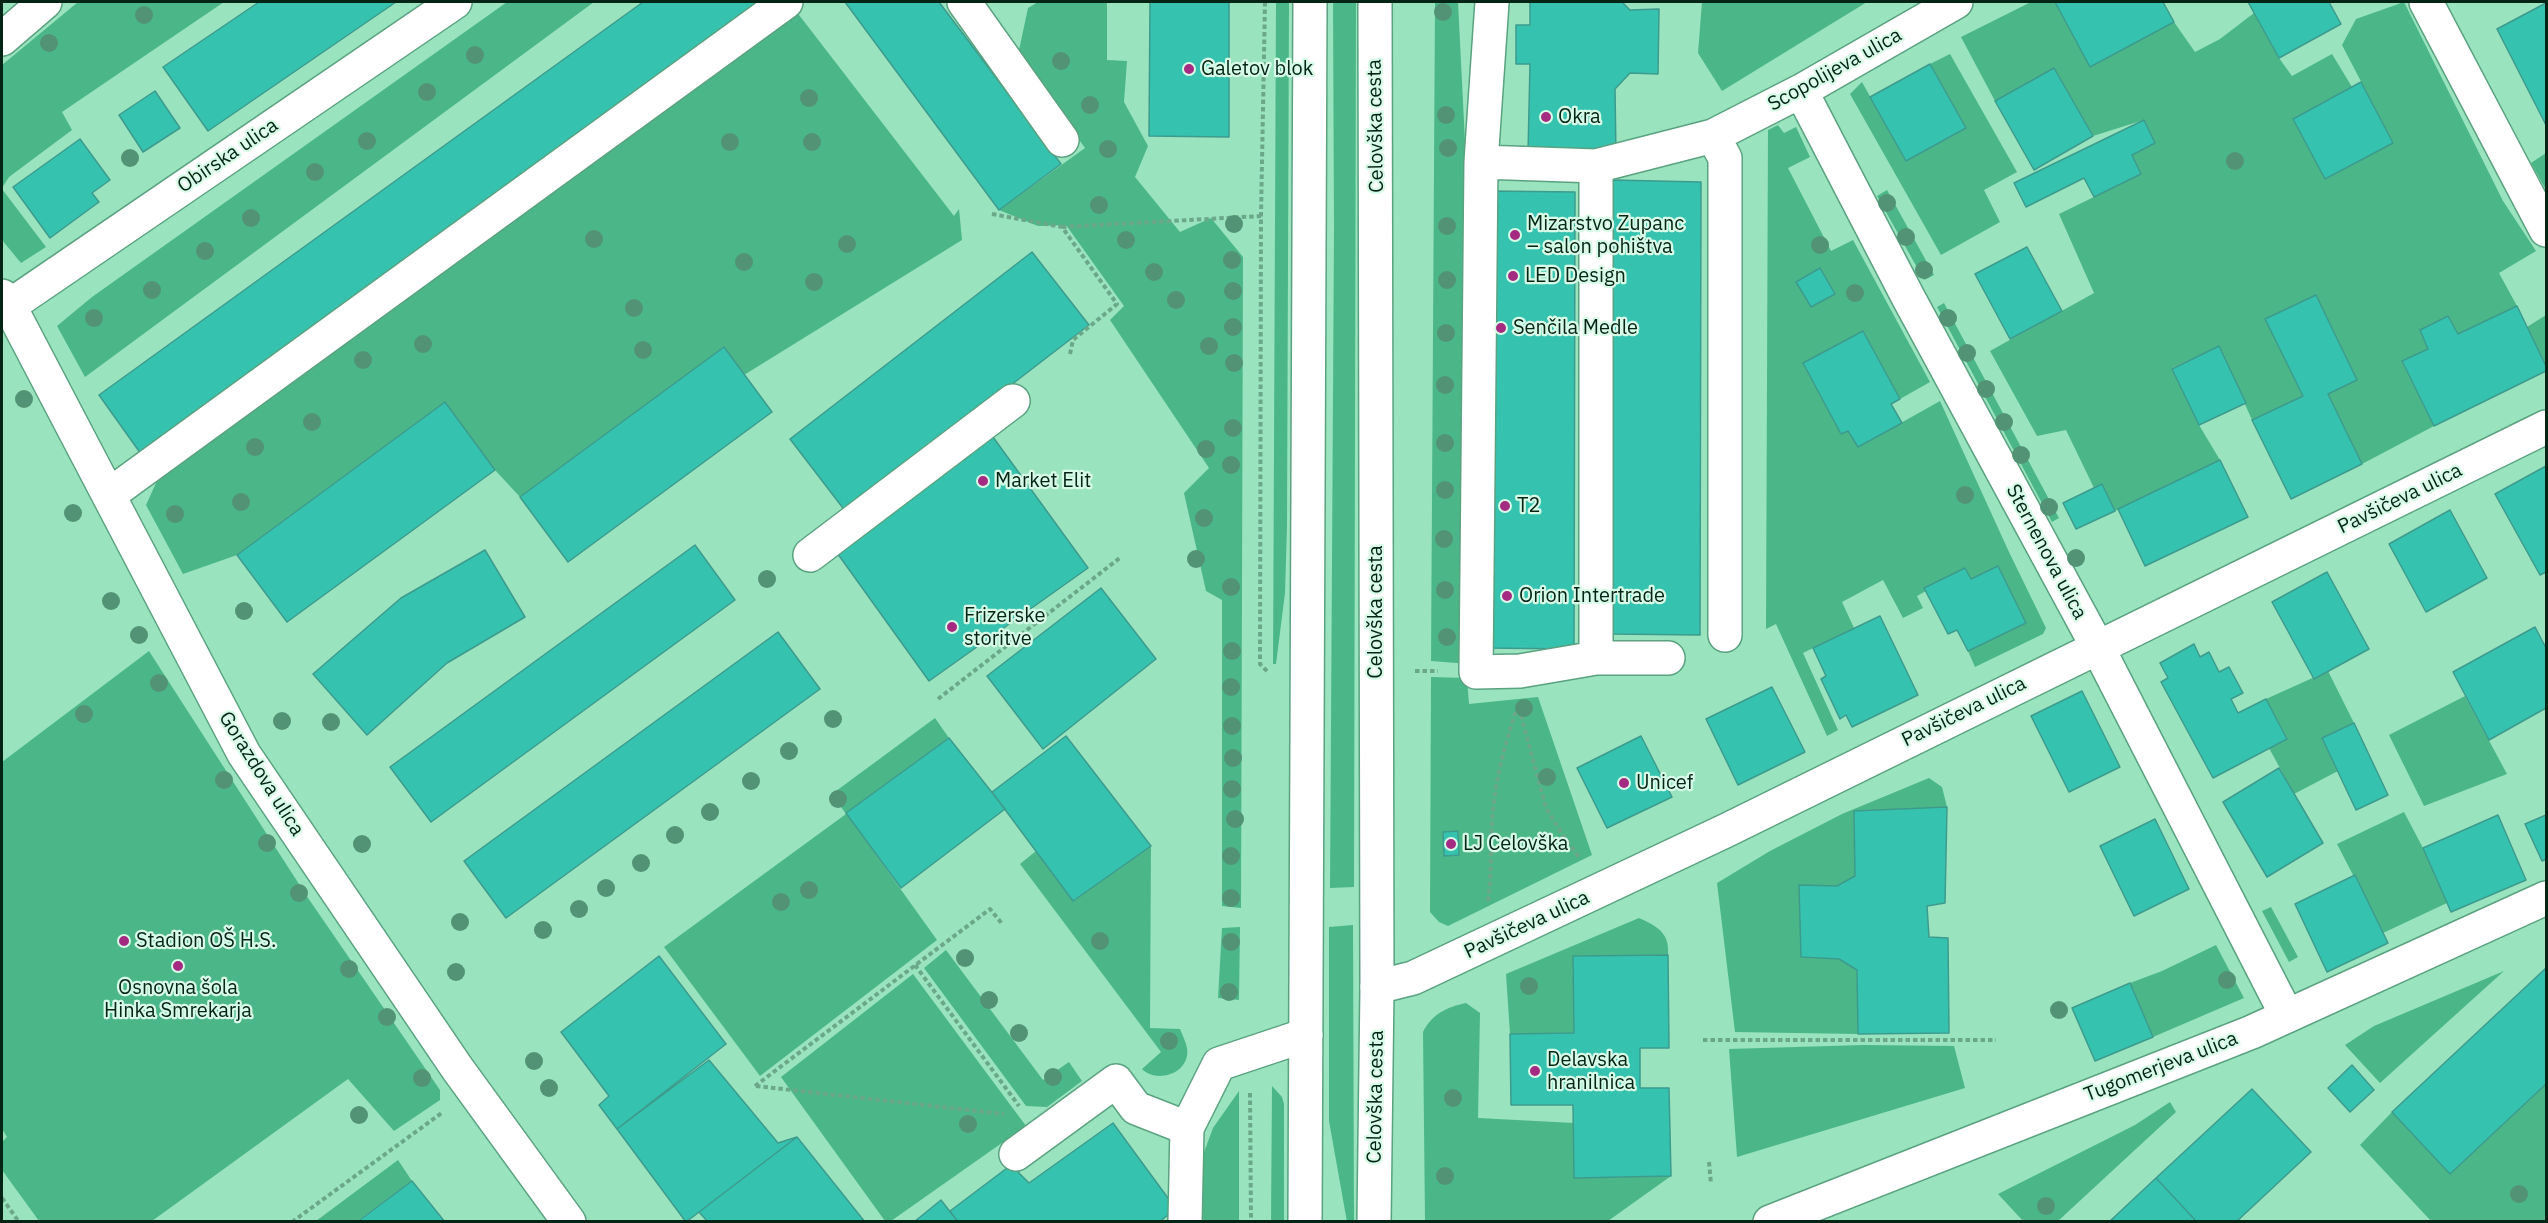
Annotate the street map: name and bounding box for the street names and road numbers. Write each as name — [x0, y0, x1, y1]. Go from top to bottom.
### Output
street label: Scopolijeva ulica — [1764, 23, 1906, 117]
street label: Celovška cesta — [1363, 59, 1389, 193]
street label: Obirska ulica — [173, 114, 283, 198]
street label: Pavšičeva ulica — [2334, 459, 2466, 539]
street label: Sternenova ulica — [2000, 480, 2092, 624]
street label: Celovška cesta — [1364, 545, 1388, 679]
street label: Pavšičeva ulica — [1898, 672, 2030, 752]
street label: Gorazdova ulica — [213, 707, 309, 841]
street label: Pavšičeva ulica — [1461, 886, 1593, 964]
street label: Tugomerjeva ulica — [2081, 1027, 2241, 1107]
street label: Celovška cesta — [1363, 1030, 1389, 1164]

